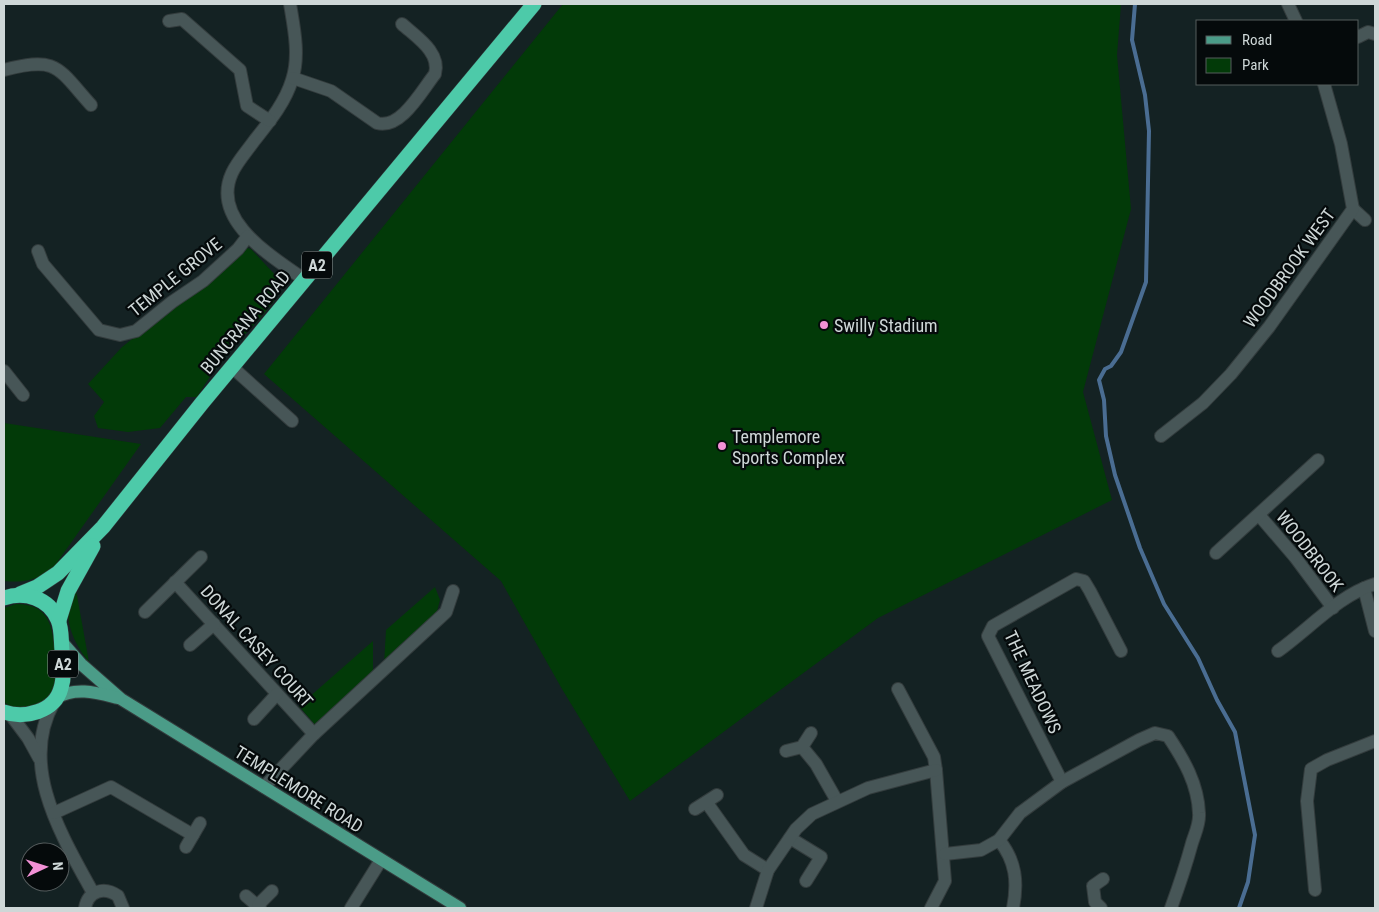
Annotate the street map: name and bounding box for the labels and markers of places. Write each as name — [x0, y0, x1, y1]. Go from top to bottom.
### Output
place label: Swilly Stadium — [834, 315, 938, 336]
marker: Swilly Stadium — [818, 319, 830, 331]
place label: Templemore Sports Complex — [732, 426, 845, 468]
marker: Templemore Sports Complex — [716, 440, 728, 452]

